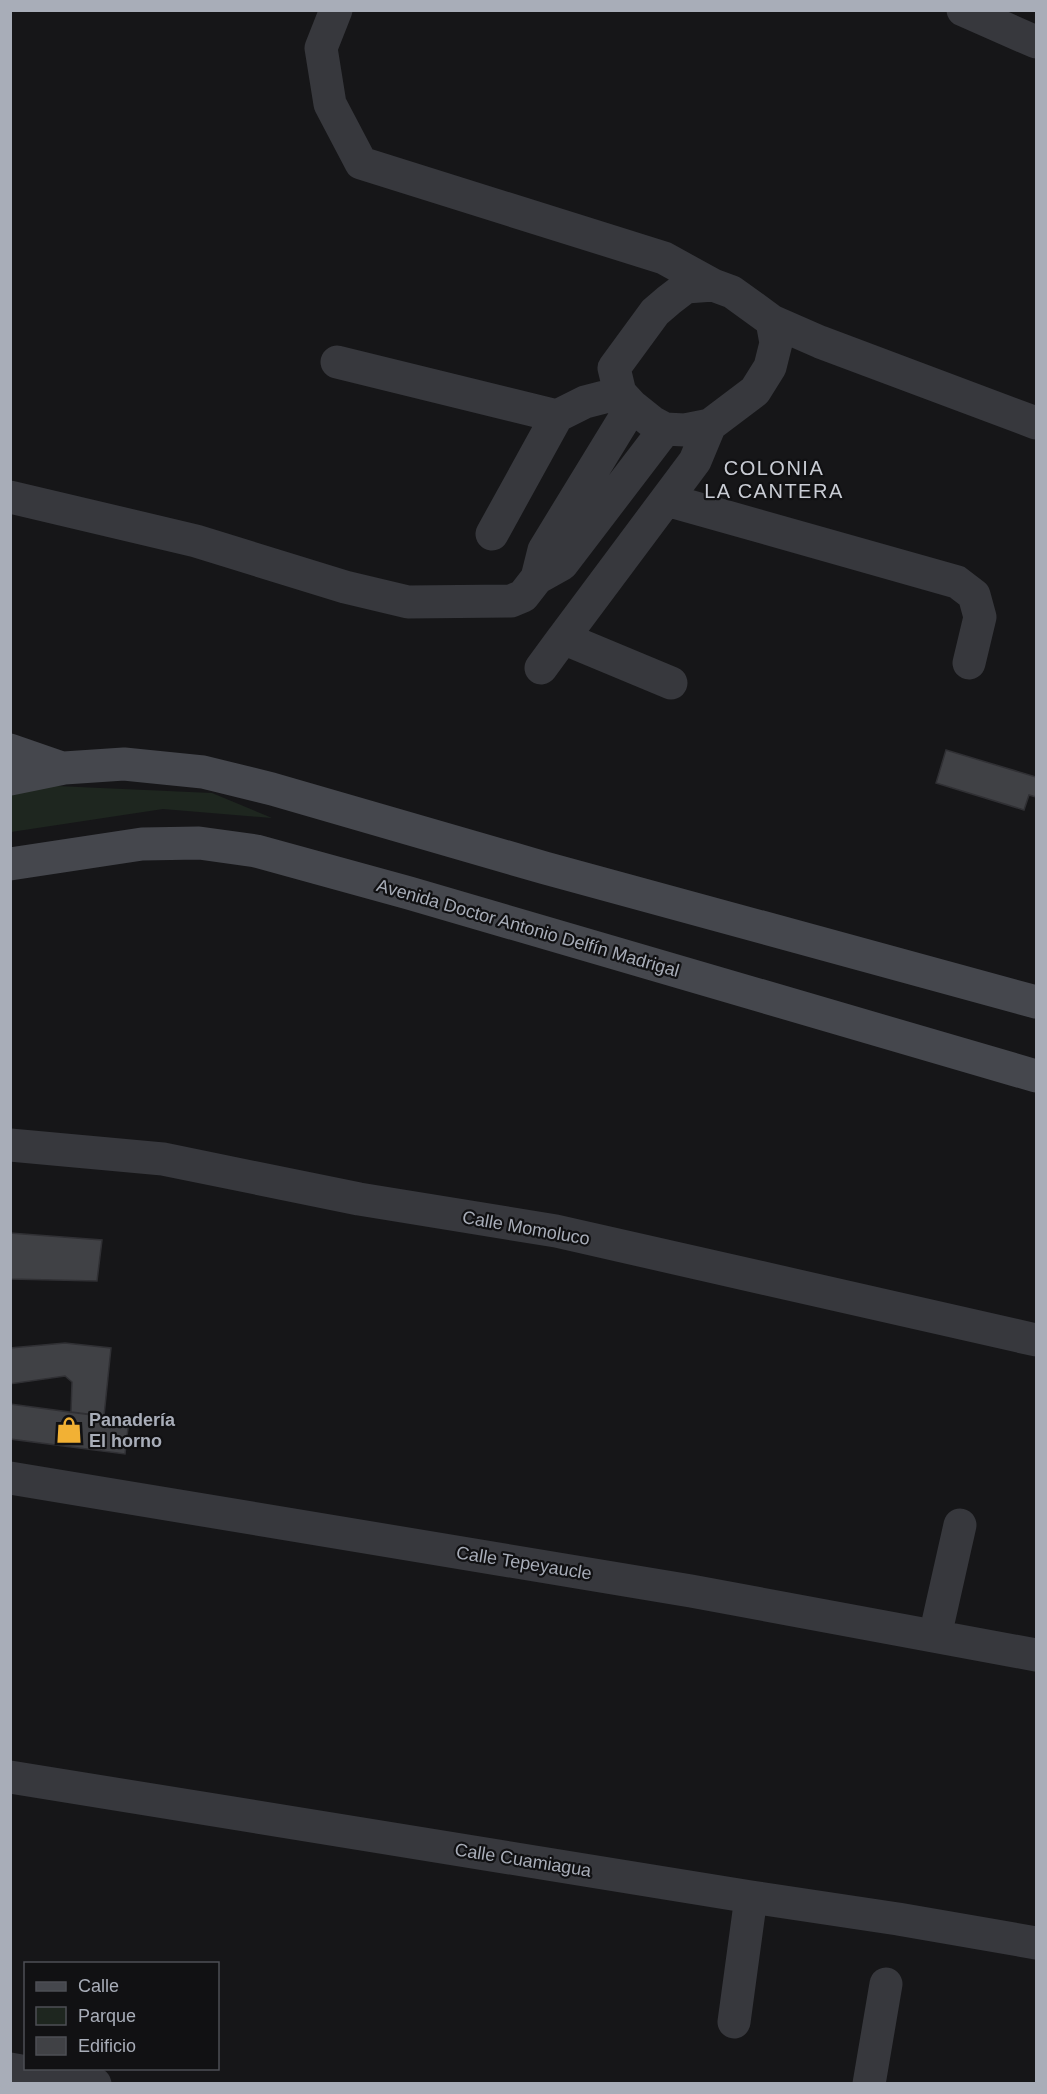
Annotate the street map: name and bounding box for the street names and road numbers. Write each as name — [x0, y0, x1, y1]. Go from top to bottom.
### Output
street label: Avenida Doctor Antonio Delfín Madrigal — [374, 875, 682, 981]
street label: Calle Momoluco — [461, 1207, 591, 1249]
street label: Calle Tepeyaucle — [455, 1542, 593, 1584]
street label: Calle Cuamiagua — [453, 1839, 594, 1881]

